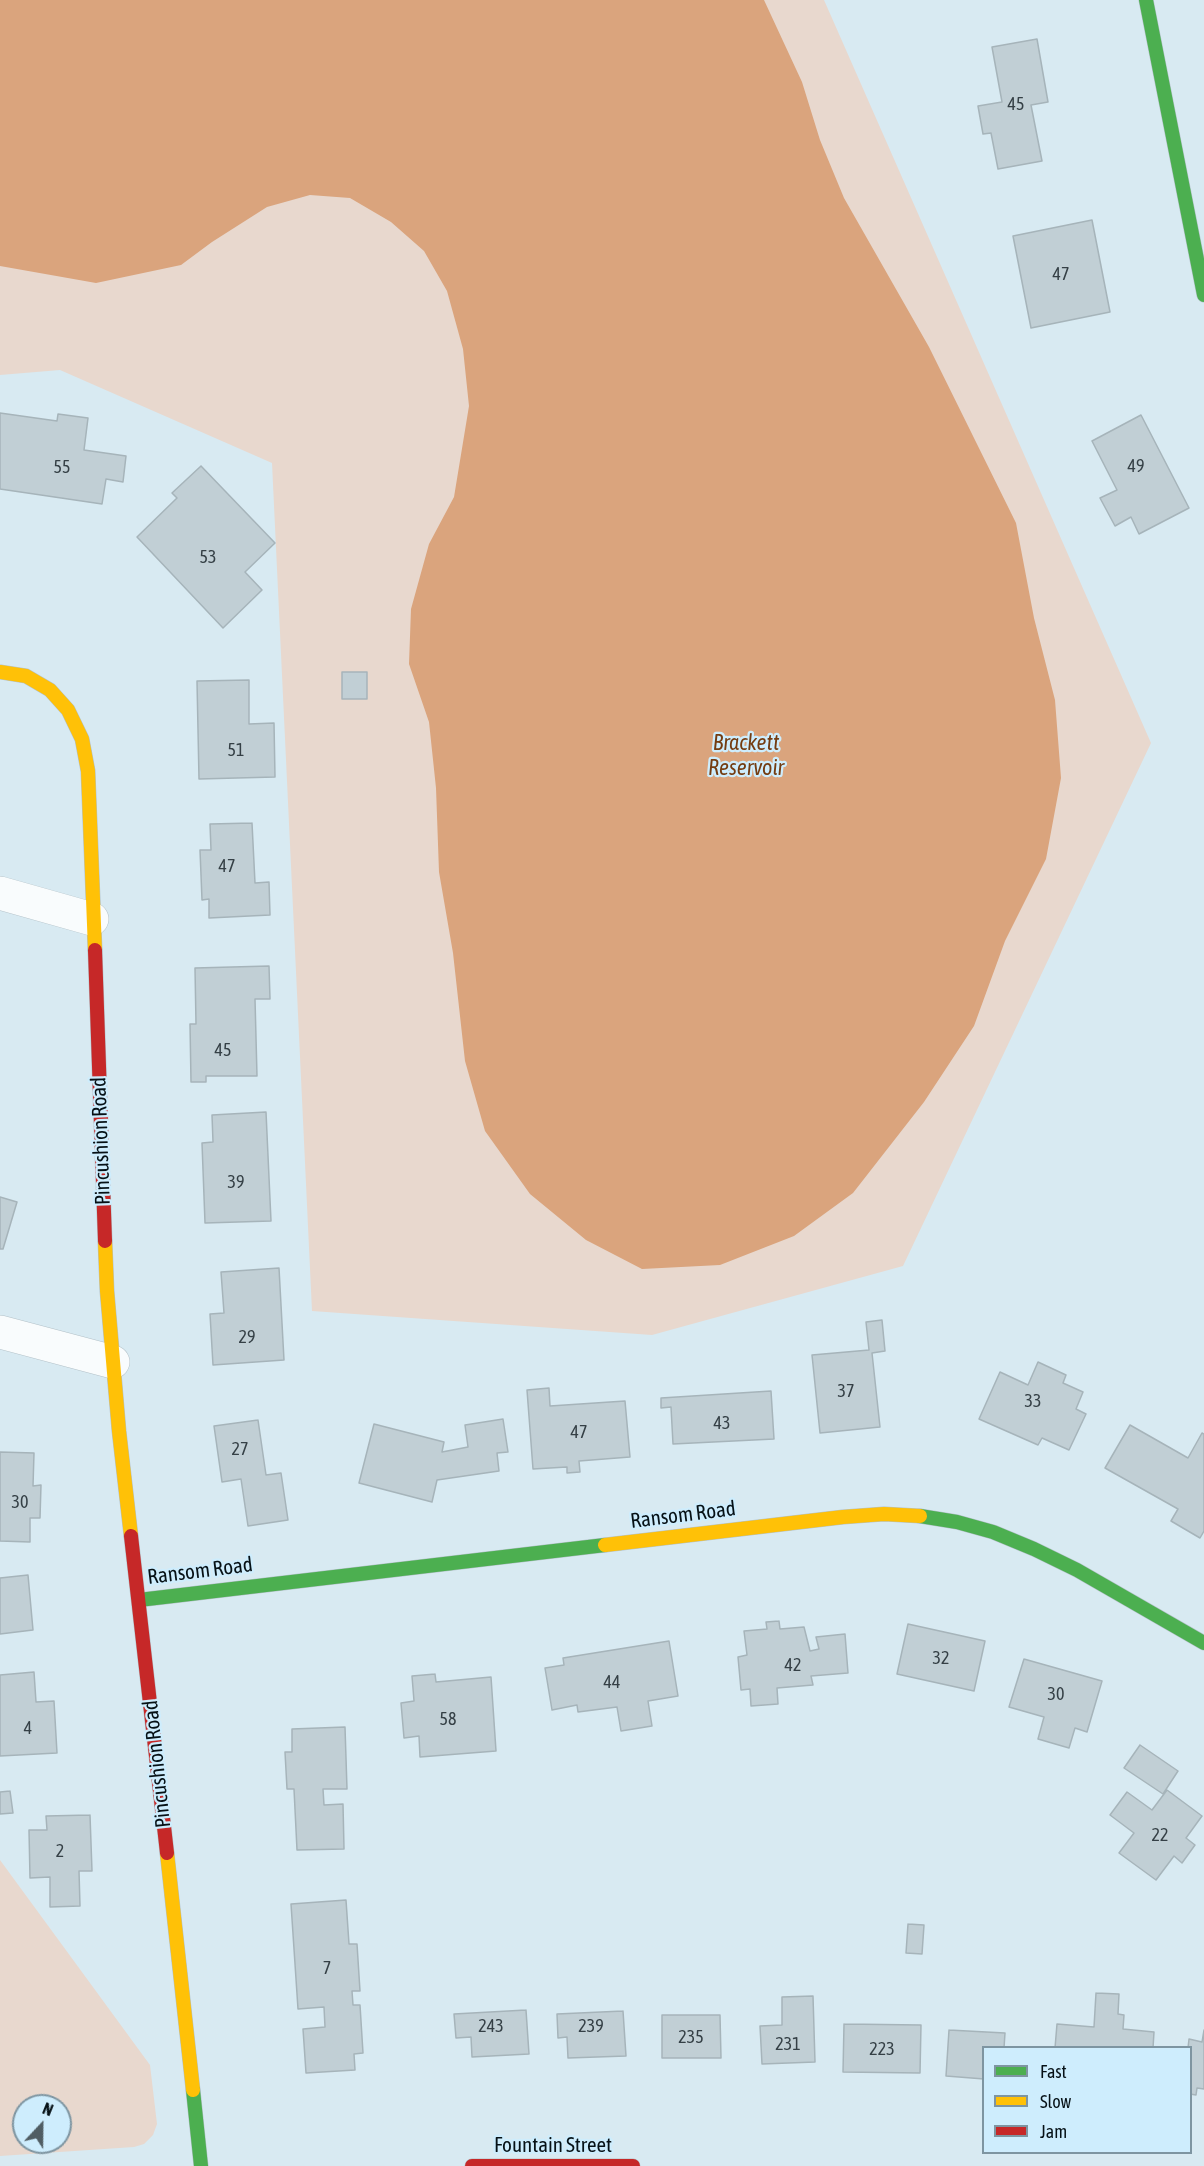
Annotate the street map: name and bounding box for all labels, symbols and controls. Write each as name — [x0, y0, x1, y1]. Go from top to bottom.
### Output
house number: 45 — [1008, 93, 1024, 115]
house number: 47 — [1053, 263, 1069, 285]
house number: 49 — [1128, 455, 1144, 477]
house number: 55 — [54, 456, 70, 478]
house number: 53 — [200, 546, 216, 568]
water label: Brackett Reservoir — [708, 730, 784, 782]
house number: 51 — [228, 739, 244, 761]
house number: 47 — [219, 855, 235, 877]
house number: 45 — [215, 1039, 231, 1061]
street label: Pincushion Road — [86, 1076, 116, 1206]
house number: 39 — [228, 1171, 244, 1193]
house number: 29 — [239, 1326, 255, 1348]
house number: 37 — [838, 1380, 854, 1402]
house number: 33 — [1025, 1390, 1041, 1412]
house number: 43 — [714, 1412, 730, 1434]
house number: 47 — [571, 1421, 587, 1443]
house number: 27 — [232, 1438, 248, 1460]
house number: 30 — [12, 1491, 28, 1513]
street label: Ransom Road — [629, 1496, 737, 1534]
street label: Ransom Road — [146, 1552, 254, 1590]
house number: 32 — [933, 1647, 949, 1669]
house number: 42 — [785, 1654, 801, 1676]
house number: 44 — [604, 1671, 620, 1693]
house number: 30 — [1048, 1683, 1064, 1705]
street label: Pincushion Road — [138, 1699, 176, 1829]
house number: 58 — [440, 1708, 456, 1730]
house number: 4 — [24, 1717, 32, 1739]
house number: 22 — [1152, 1824, 1168, 1846]
house number: 2 — [56, 1840, 64, 1862]
house number: 7 — [323, 1957, 331, 1979]
house number: 243 — [478, 2015, 504, 2037]
house number: 239 — [578, 2015, 604, 2037]
house number: 235 — [678, 2026, 704, 2048]
house number: 231 — [775, 2033, 801, 2055]
house number: 223 — [869, 2038, 895, 2060]
legend — [982, 2046, 1192, 2154]
text: Fast — [1040, 2061, 1067, 2082]
text: Slow — [1040, 2091, 1071, 2112]
north arrow — [12, 2094, 72, 2154]
text: N — [40, 2099, 56, 2119]
text: Jam — [1040, 2121, 1067, 2142]
street label: Fountain Street — [494, 2132, 612, 2158]

